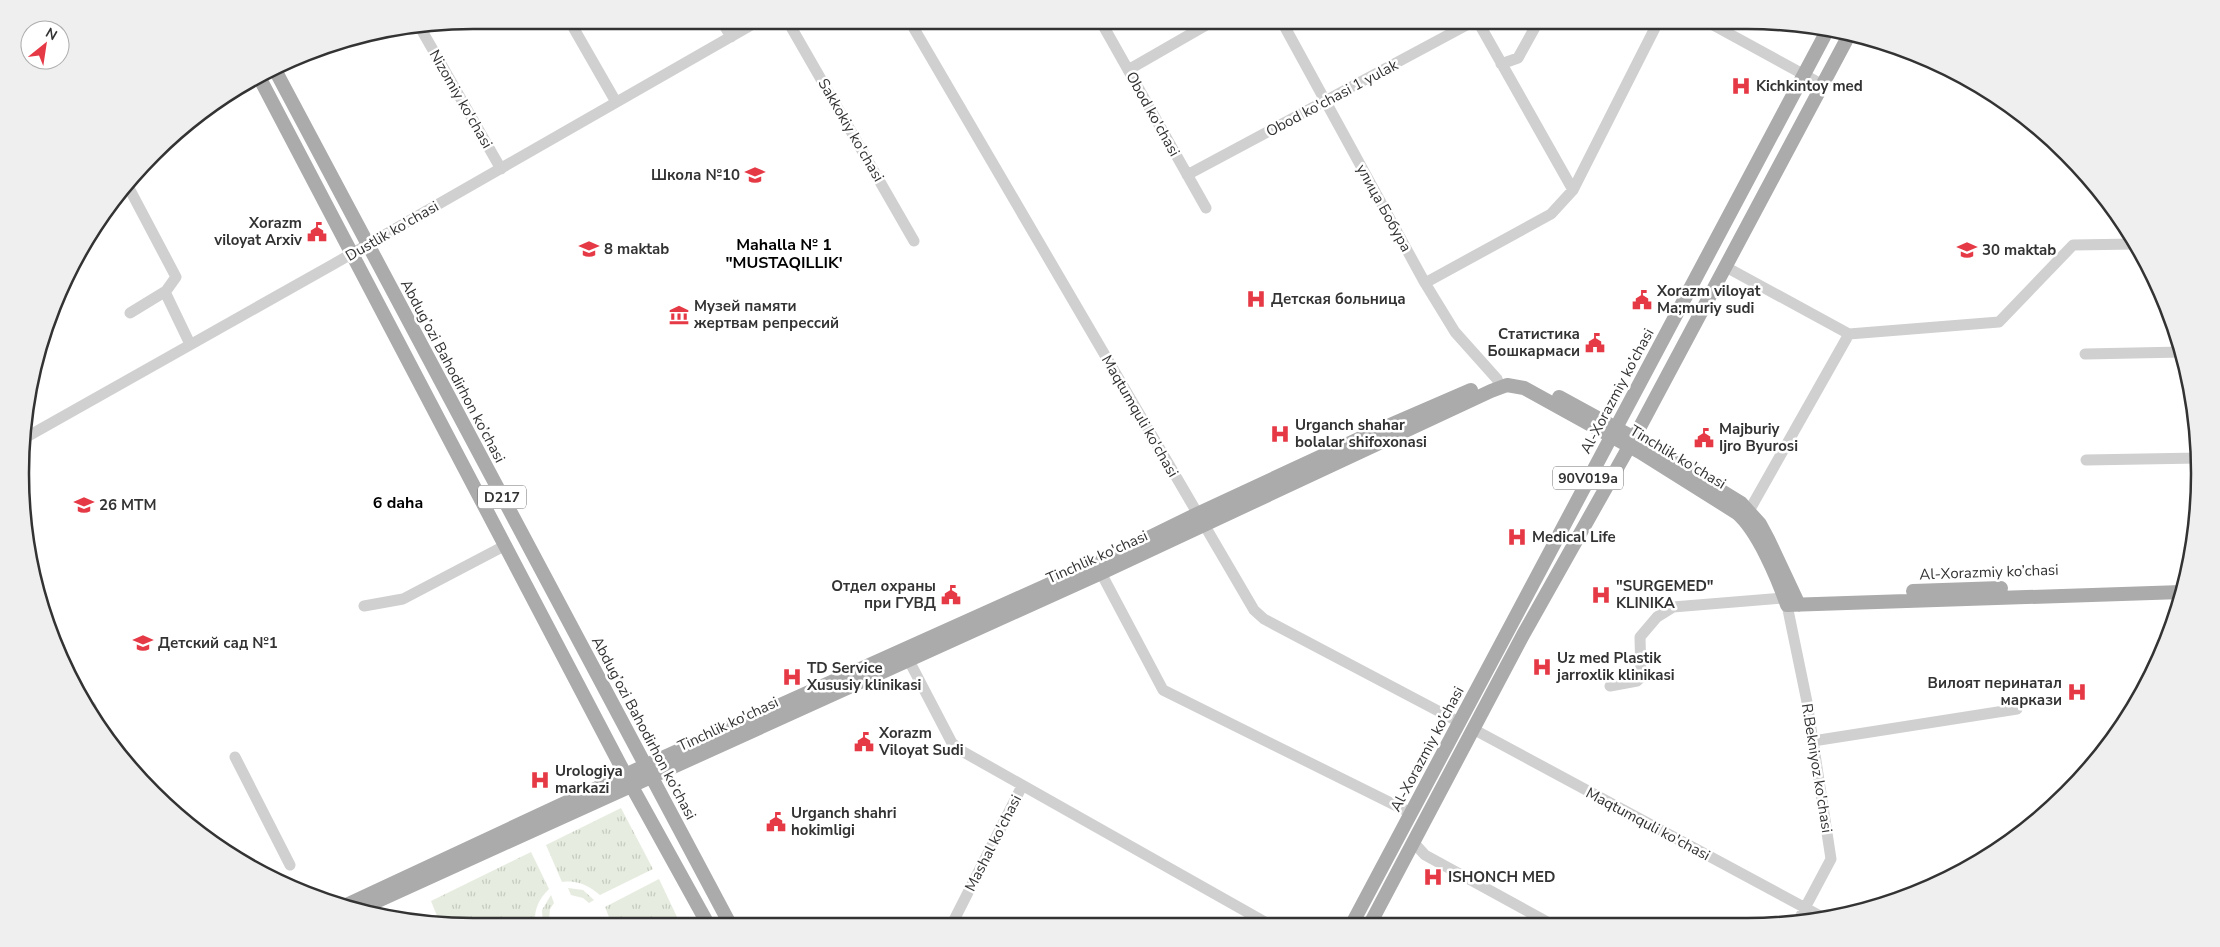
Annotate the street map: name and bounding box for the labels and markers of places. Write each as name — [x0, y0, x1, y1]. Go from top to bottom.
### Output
hospital icon: Kichkintoy med — [1730, 75, 1752, 97]
place label: Kichkintoy med — [1756, 76, 1863, 96]
school or university icon: Школа №10 — [744, 164, 766, 186]
place label: Школа №10 — [651, 165, 740, 185]
place label: Xorazm viloyat Arxiv — [213, 213, 302, 250]
public building icon: Xorazm viloyat Arxiv — [306, 221, 328, 243]
school or university icon: 8 maktab — [578, 238, 600, 260]
place label: 8 maktab — [604, 239, 669, 259]
school or university icon: 30 maktab — [1956, 239, 1978, 261]
place label: 30 maktab — [1982, 240, 2056, 260]
place label: Xorazm viloyat Ma;muriy sudi — [1656, 281, 1761, 318]
hospital icon: Детская больница — [1245, 288, 1267, 310]
place label: Детская больница — [1271, 289, 1406, 309]
public building icon: Xorazm viloyat Ma;muriy sudi — [1631, 289, 1653, 311]
place label: Музей памяти жертвам репрессий — [693, 296, 839, 333]
museum icon: Музей памяти жертвам репрессий — [668, 304, 690, 326]
place label: Статистика Бошкармаси — [1488, 324, 1580, 361]
public building icon: Статистика Бошкармаси — [1584, 332, 1606, 354]
place label: Urganch shahar bolalar shifoxonasi — [1295, 415, 1427, 452]
place label: Majburiy Ijro Byurosi — [1719, 419, 1798, 456]
hospital icon: Urganch shahar bolalar shifoxonasi — [1269, 423, 1291, 445]
public building icon: Majburiy Ijro Byurosi — [1693, 427, 1715, 449]
school or university icon: 26 MTM — [73, 494, 95, 516]
place label: 26 MTM — [99, 495, 156, 515]
hospital icon: Medical Life — [1506, 526, 1528, 548]
place label: Medical Life — [1532, 527, 1616, 547]
place label: Отдел охраны при ГУВД — [831, 576, 936, 613]
place label: "SURGEMED" KLINIKA — [1616, 576, 1714, 613]
public building icon: Отдел охраны при ГУВД — [940, 584, 962, 606]
hospital icon: "SURGEMED" KLINIKA — [1590, 584, 1612, 606]
school or university icon: Детский сад №1 — [132, 632, 154, 654]
place label: Детский сад №1 — [158, 633, 278, 653]
place label: Uz med Plastik jarroxlik klinikasi — [1556, 648, 1675, 685]
hospital icon: Uz med Plastik jarroxlik klinikasi — [1531, 656, 1553, 678]
place label: TD Service Xususiy klinikasi — [806, 658, 921, 695]
hospital icon: TD Service Xususiy klinikasi — [781, 666, 803, 688]
place label: Вилоят перинатал маркази — [1928, 673, 2062, 710]
hospital icon: Вилоят перинатал маркази — [2066, 681, 2088, 703]
place label: Xorazm Viloyat Sudi — [878, 723, 963, 760]
public building icon: Xorazm Viloyat Sudi — [853, 731, 875, 753]
place label: Urologiya markazi — [555, 761, 623, 798]
hospital icon: Urologiya markazi — [529, 769, 551, 791]
place label: Urganch shahri hokimligi — [791, 803, 897, 840]
public building icon: Urganch shahri hokimligi — [765, 811, 787, 833]
hospital icon: ISHONCH MED — [1422, 866, 1444, 888]
place label: ISHONCH MED — [1448, 867, 1556, 887]

